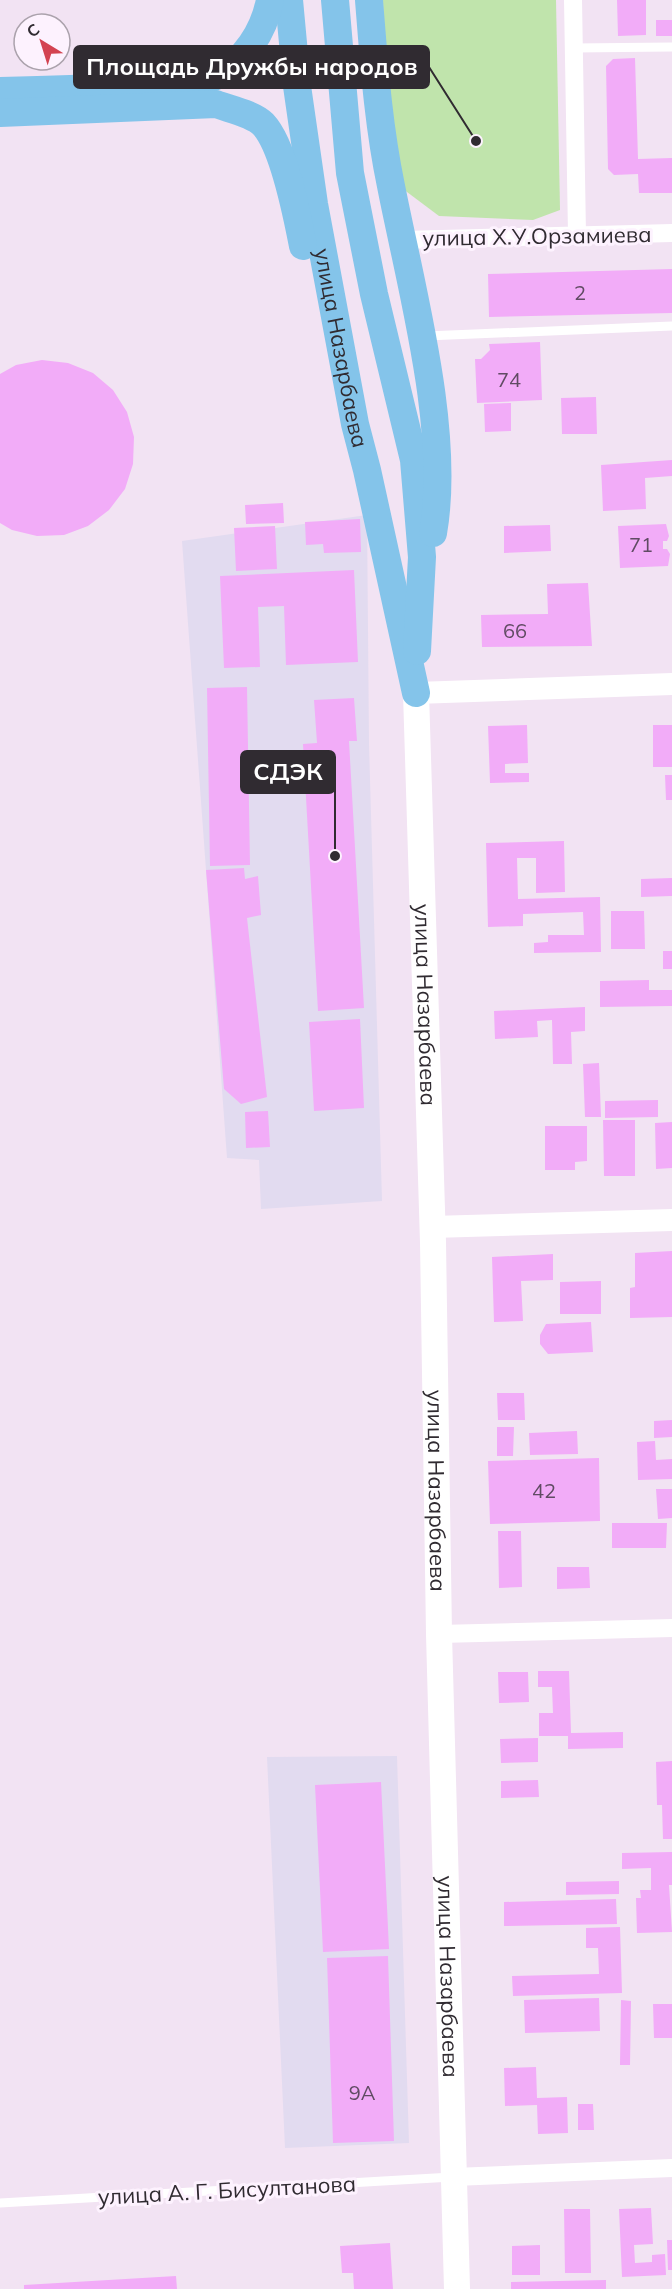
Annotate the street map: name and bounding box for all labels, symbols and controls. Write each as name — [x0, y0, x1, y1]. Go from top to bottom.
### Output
north arrow — [12, 12, 72, 72]
text: С — [22, 19, 43, 41]
callout: Площадь Дружбы народов — [74, 46, 429, 88]
text: Площадь Дружбы народов — [86, 51, 418, 81]
street label: улица Х.У.Орзамиева — [422, 220, 652, 252]
street label: улица Назарбаева — [309, 246, 375, 451]
house number: 2 — [574, 280, 586, 305]
house number: 74 — [497, 367, 521, 392]
house number: 71 — [629, 532, 653, 557]
house number: 66 — [503, 618, 527, 643]
callout: СДЭК — [241, 751, 335, 793]
text: СДЭК — [253, 756, 323, 786]
street label: улица Назарбаева — [409, 903, 443, 1106]
street label: улица Назарбаева — [421, 1389, 452, 1592]
house number: 42 — [532, 1478, 556, 1503]
street label: улица Назарбаева — [432, 1875, 465, 2078]
house number: 9А — [349, 2080, 376, 2105]
street label: улица А. Г. Бисултанова — [97, 2169, 357, 2211]

